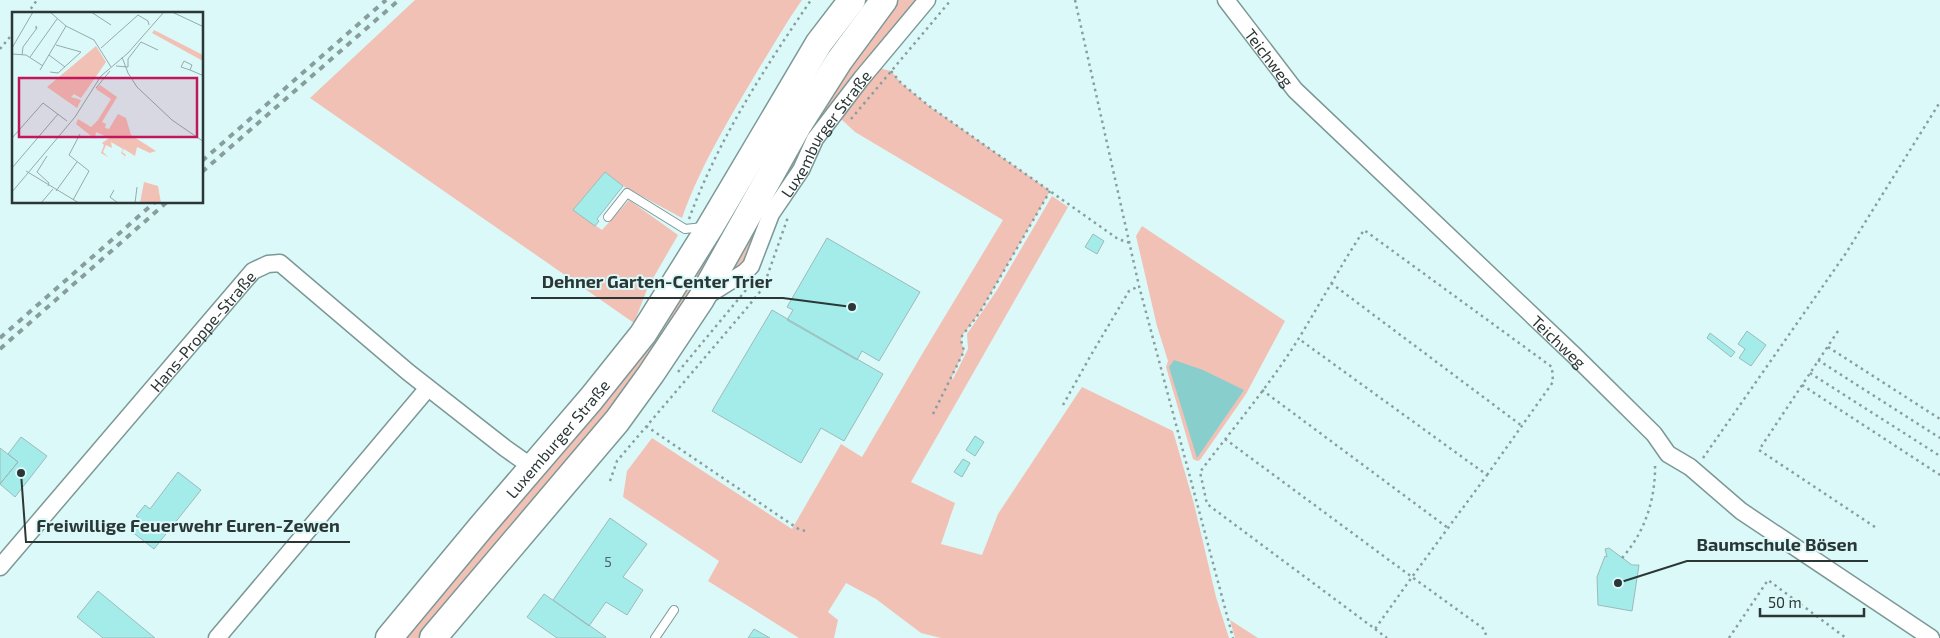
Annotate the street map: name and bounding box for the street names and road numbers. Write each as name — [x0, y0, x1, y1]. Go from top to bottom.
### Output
street label: Teichweg — [1242, 24, 1298, 90]
street label: Luxemburger Straße — [776, 66, 874, 201]
street label: Hans-Proppe-Straße — [145, 266, 259, 395]
street label: Teichweg — [1528, 311, 1590, 371]
street label: Luxemburger Straße — [501, 375, 613, 501]

